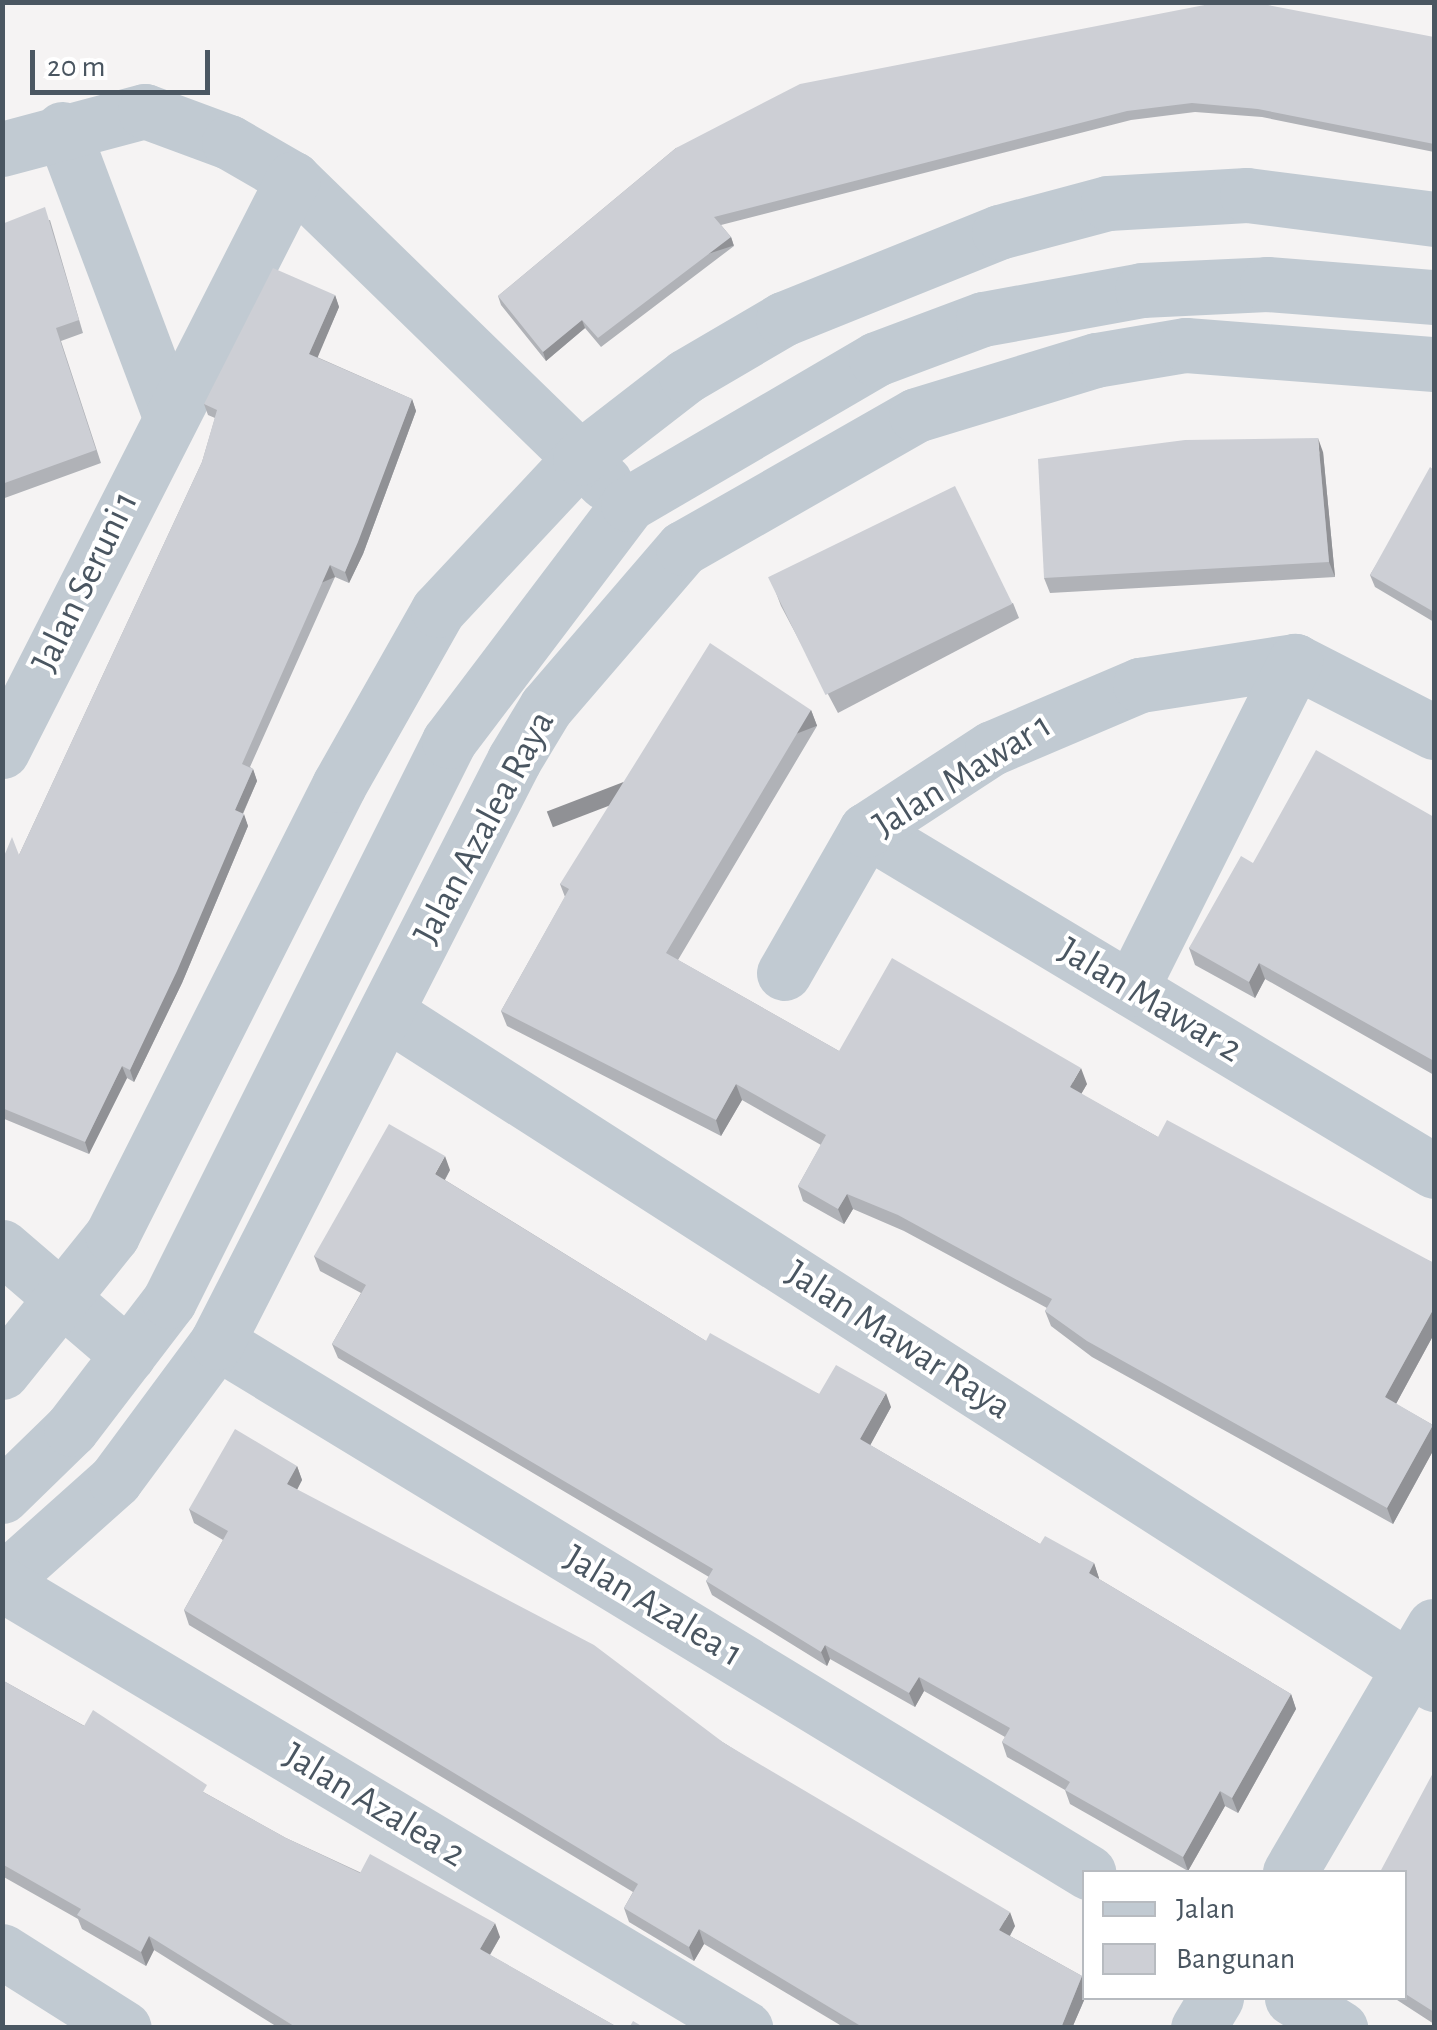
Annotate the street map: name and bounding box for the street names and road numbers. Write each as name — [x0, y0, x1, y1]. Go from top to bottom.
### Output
street label: Jalan Seruni 1 — [23, 484, 149, 680]
street label: Jalan Mawar 1 — [865, 703, 1061, 849]
street label: Jalan Azalea Raya — [404, 704, 566, 952]
street label: Jalan Mawar 2 — [1050, 928, 1250, 1074]
street label: Jalan Mawar Raya — [777, 1251, 1019, 1431]
street label: Jalan Azalea 1 — [556, 1536, 750, 1678]
street label: Jalan Azalea 2 — [275, 1734, 473, 1878]

